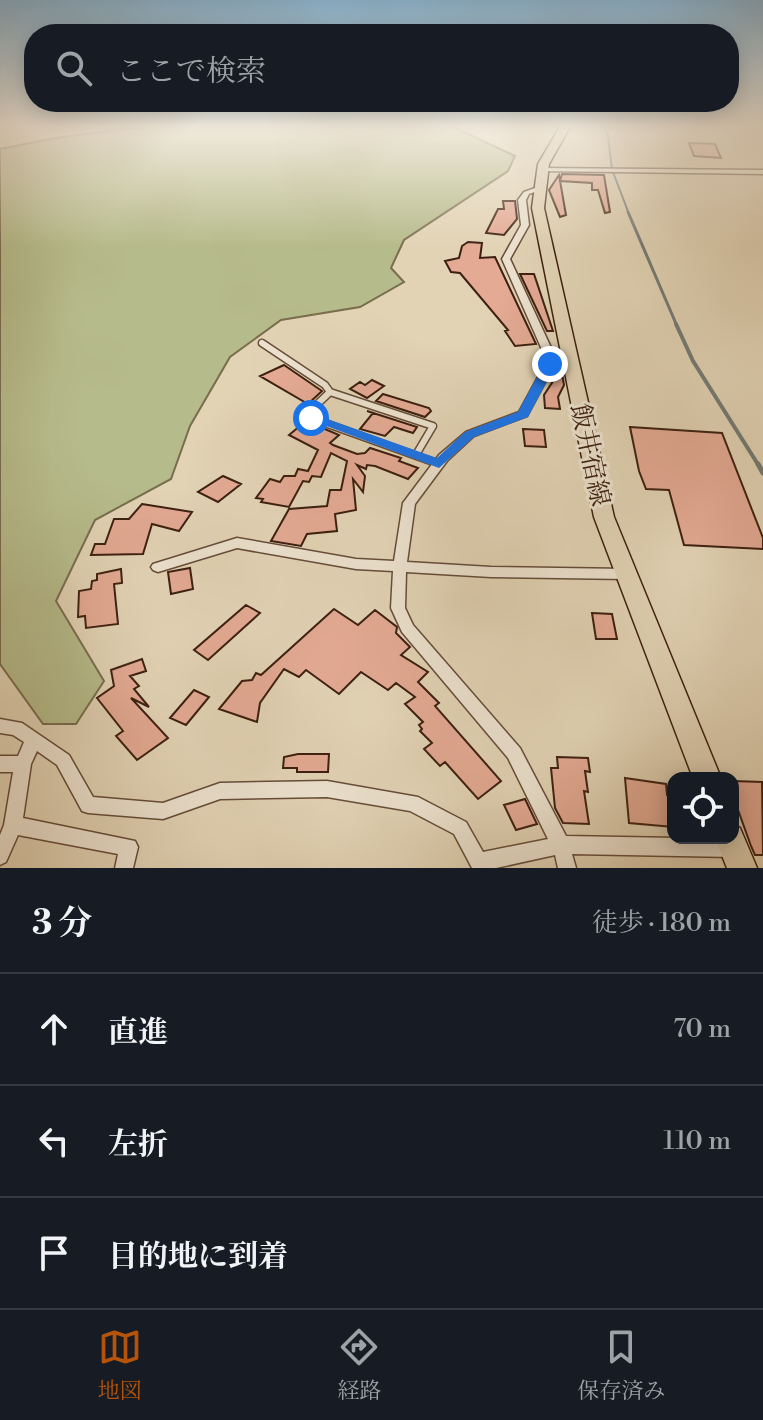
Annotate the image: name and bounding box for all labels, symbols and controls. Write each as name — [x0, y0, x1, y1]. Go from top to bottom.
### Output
search box — [24, 24, 739, 112]
icon: search — [52, 46, 96, 90]
text: ここで検索 — [116, 53, 266, 91]
route end — [532, 346, 568, 382]
route start — [293, 400, 329, 436]
street label: 飯井宿線 — [564, 401, 616, 509]
map controls — [667, 772, 739, 844]
button: locate — [667, 772, 739, 844]
text: 3 分 — [32, 903, 92, 945]
text: 徒歩 · 180 m — [592, 907, 731, 939]
icon: ahead — [32, 1007, 76, 1051]
text: 70 m — [673, 1013, 731, 1045]
text: 直進 — [108, 1014, 168, 1052]
icon: left — [32, 1119, 76, 1163]
text: 110 m — [663, 1125, 731, 1157]
text: 左折 — [108, 1126, 168, 1164]
icon: arrive — [32, 1231, 76, 1275]
text: 目的地に到着 — [108, 1238, 288, 1276]
tab: 地図 — [98, 1325, 142, 1405]
tab: 経路 — [337, 1325, 381, 1405]
tab: 保存済み — [577, 1325, 665, 1405]

